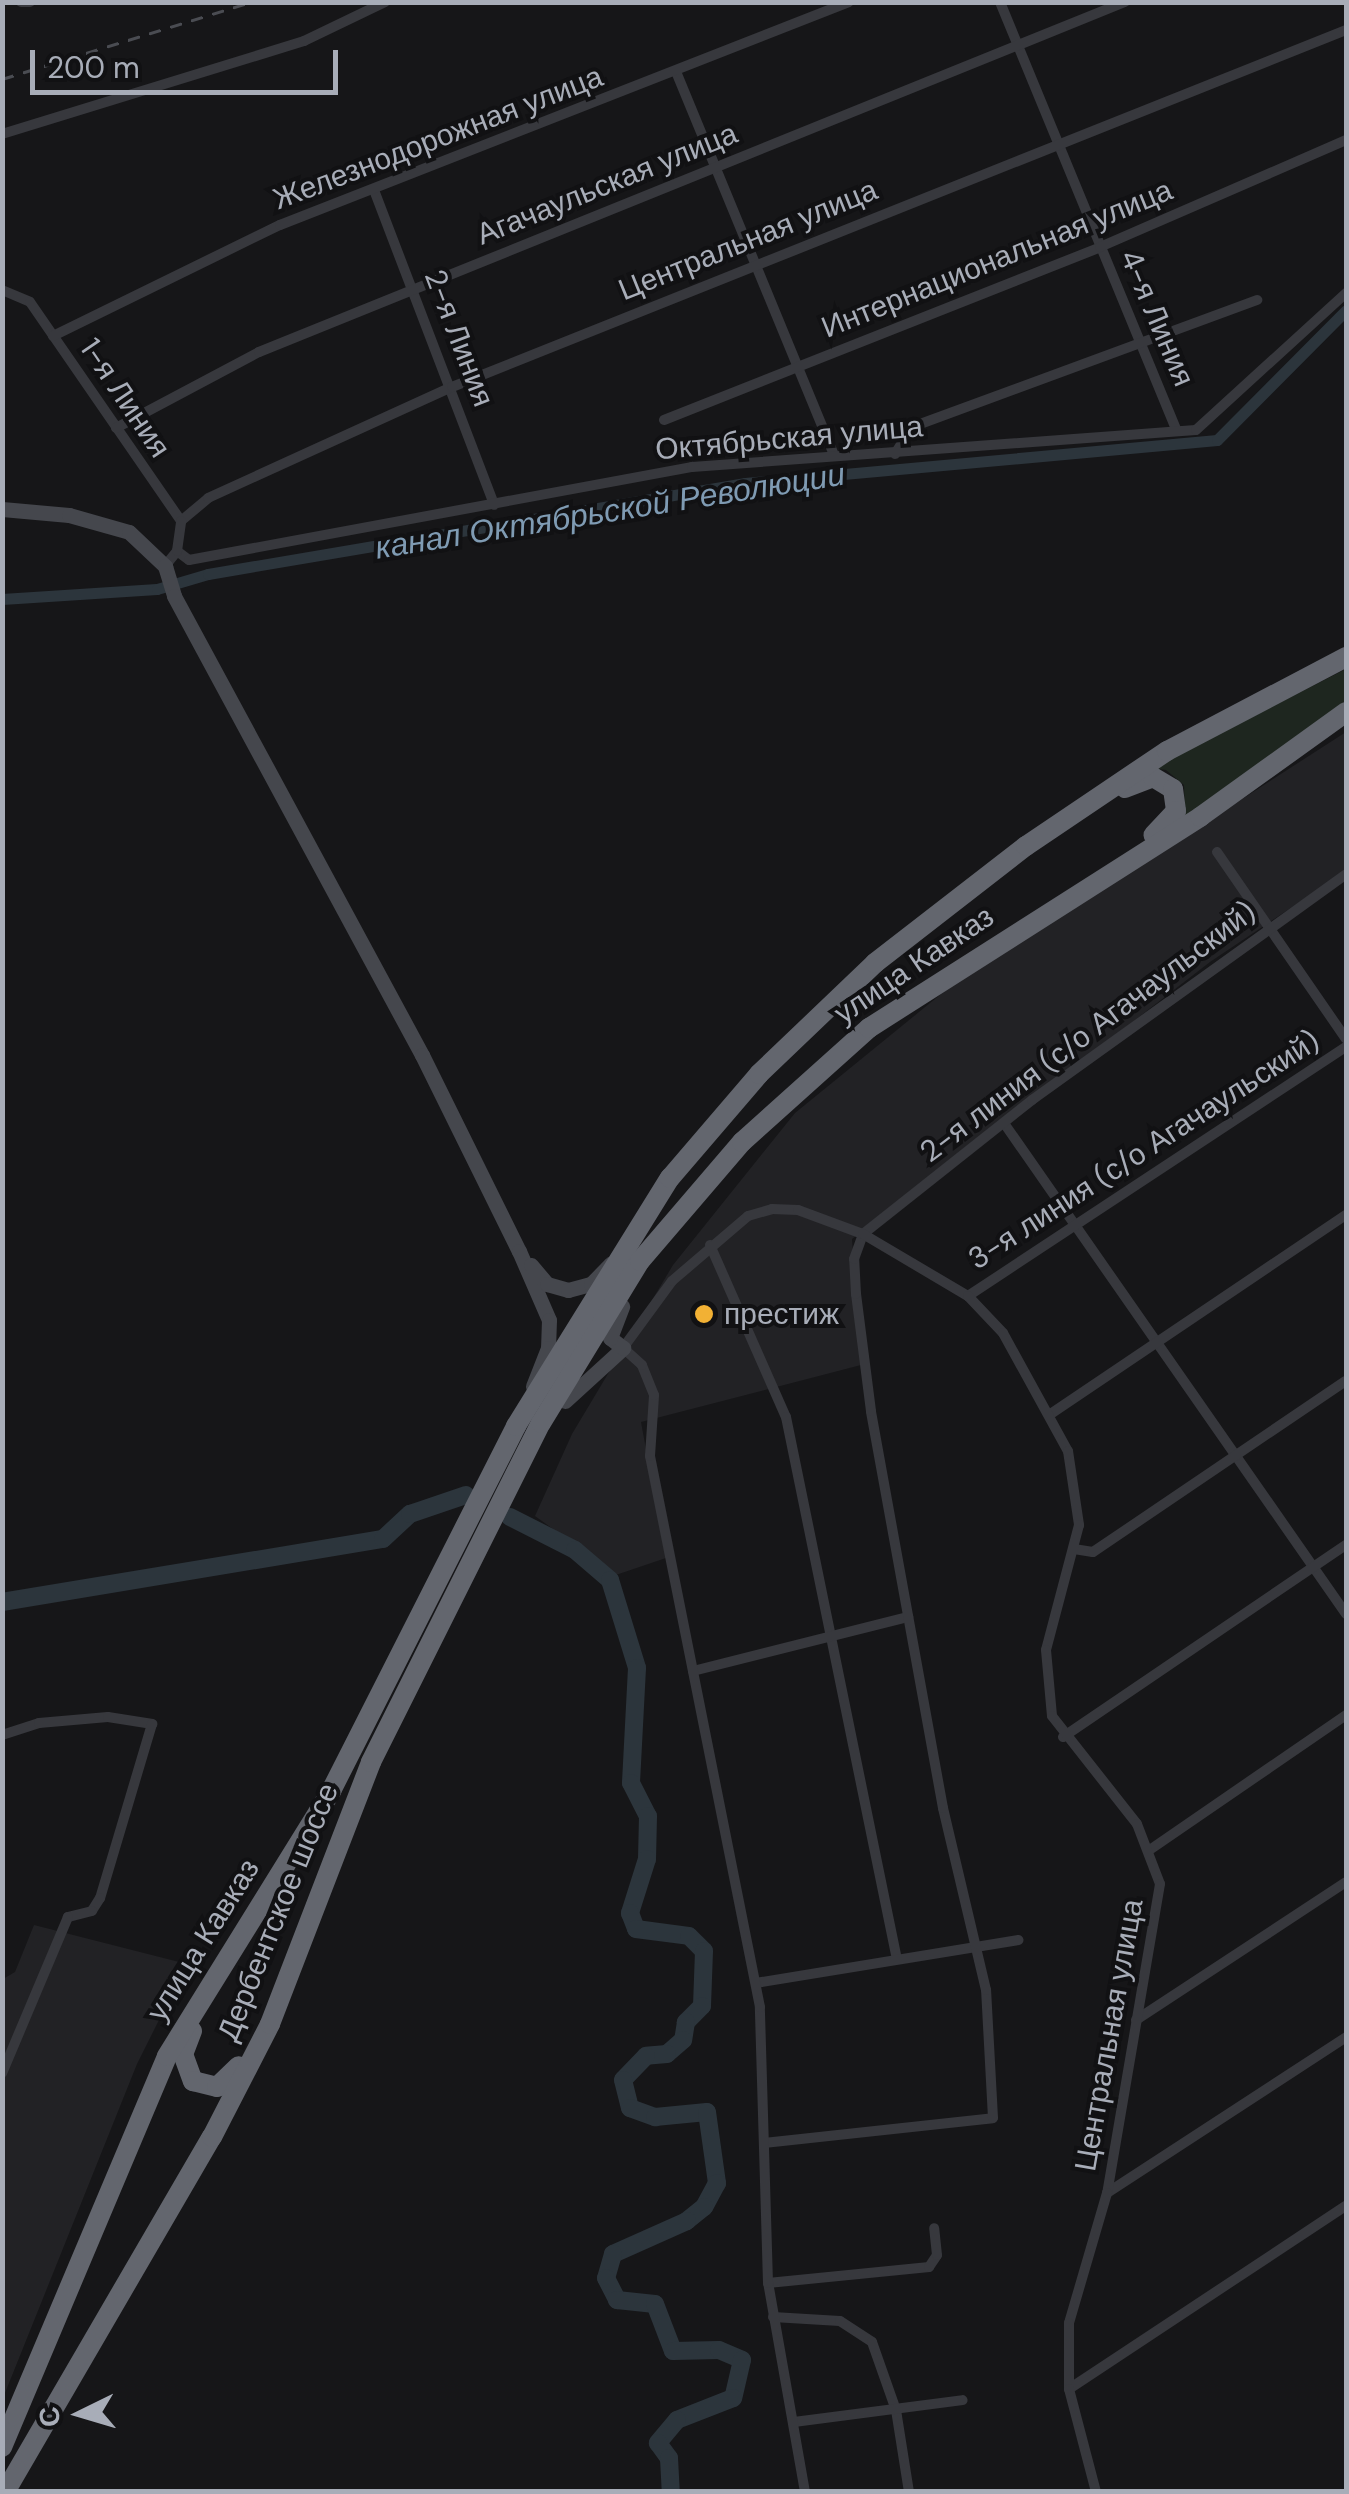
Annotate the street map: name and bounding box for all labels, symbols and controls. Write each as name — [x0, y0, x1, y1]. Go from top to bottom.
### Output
scale bar — [35, 30, 342, 92]
text: 200 m — [47, 48, 140, 87]
street label: Железнодорожная улица — [268, 58, 608, 218]
street label: Агачаульская улица — [471, 115, 743, 253]
street label: Центральная улица — [613, 172, 883, 308]
street label: Интернациональная улица — [816, 172, 1178, 346]
street label: 4-я Линия — [1112, 244, 1202, 392]
street label: 2-я Линия — [416, 264, 502, 412]
street label: 1-я Линия — [72, 332, 178, 464]
street label: Октябрьская улица — [654, 408, 924, 468]
water label: канал Октябрьской Революции — [372, 455, 848, 567]
street label: 2-я линия (с/о Агачаульский) — [913, 894, 1263, 1170]
street label: улица Кавказ — [827, 899, 1001, 1031]
street label: 3-я линия (с/о Агачаульский) — [962, 1023, 1326, 1277]
place label: престиж — [724, 1296, 839, 1332]
marker: престиж — [693, 1303, 715, 1325]
street label: Дербентское шоссе — [210, 1778, 346, 2046]
street label: улица Кавказ — [139, 1852, 267, 2028]
street label: Центральная улица — [1067, 1896, 1151, 2174]
north arrow — [30, 2364, 130, 2464]
text: С — [30, 2405, 69, 2428]

